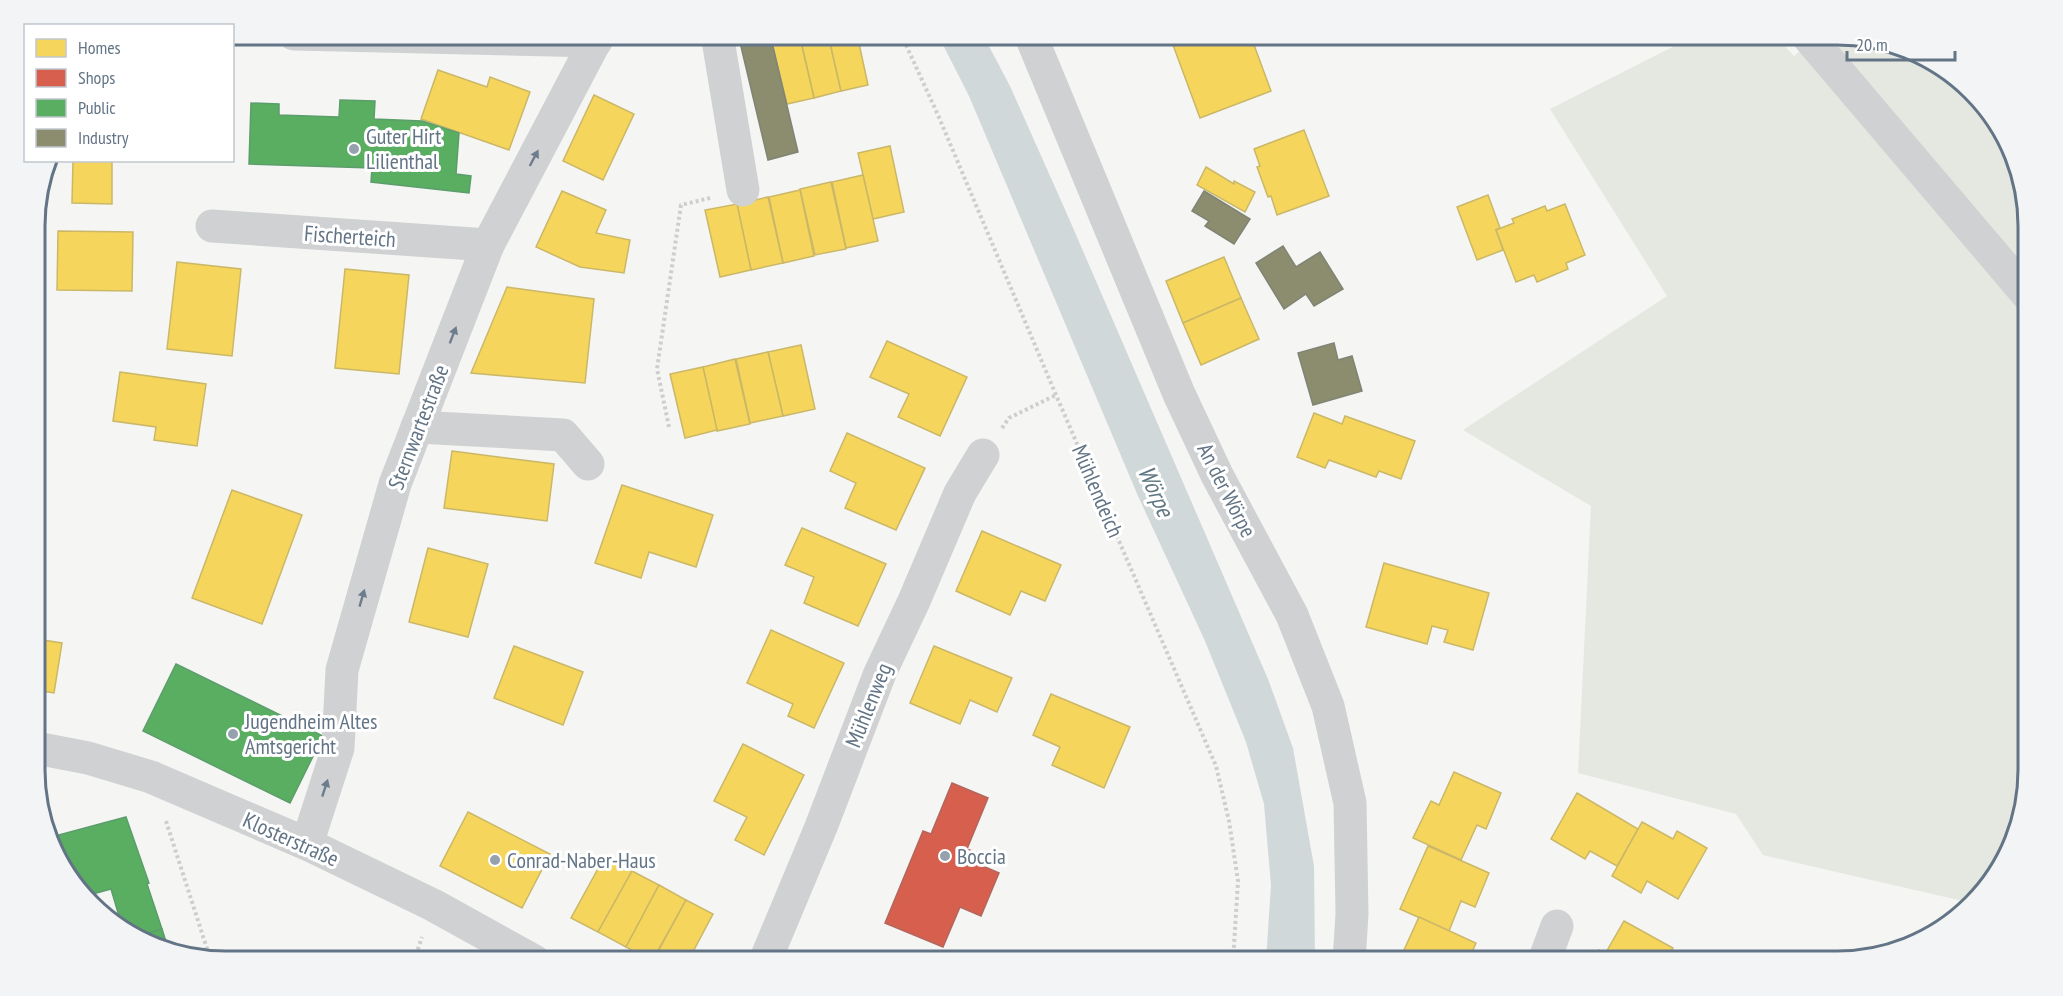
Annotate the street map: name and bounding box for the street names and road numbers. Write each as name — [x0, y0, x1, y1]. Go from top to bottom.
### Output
street label: Fischerteich — [303, 219, 397, 253]
street label: Sternwartestraße — [381, 361, 455, 493]
street label: An der Wörpe — [1191, 438, 1263, 542]
street label: Mühlendeich — [1066, 440, 1130, 542]
street label: Mühlenweg — [838, 659, 898, 751]
street label: Klosterstraße — [239, 805, 343, 873]

